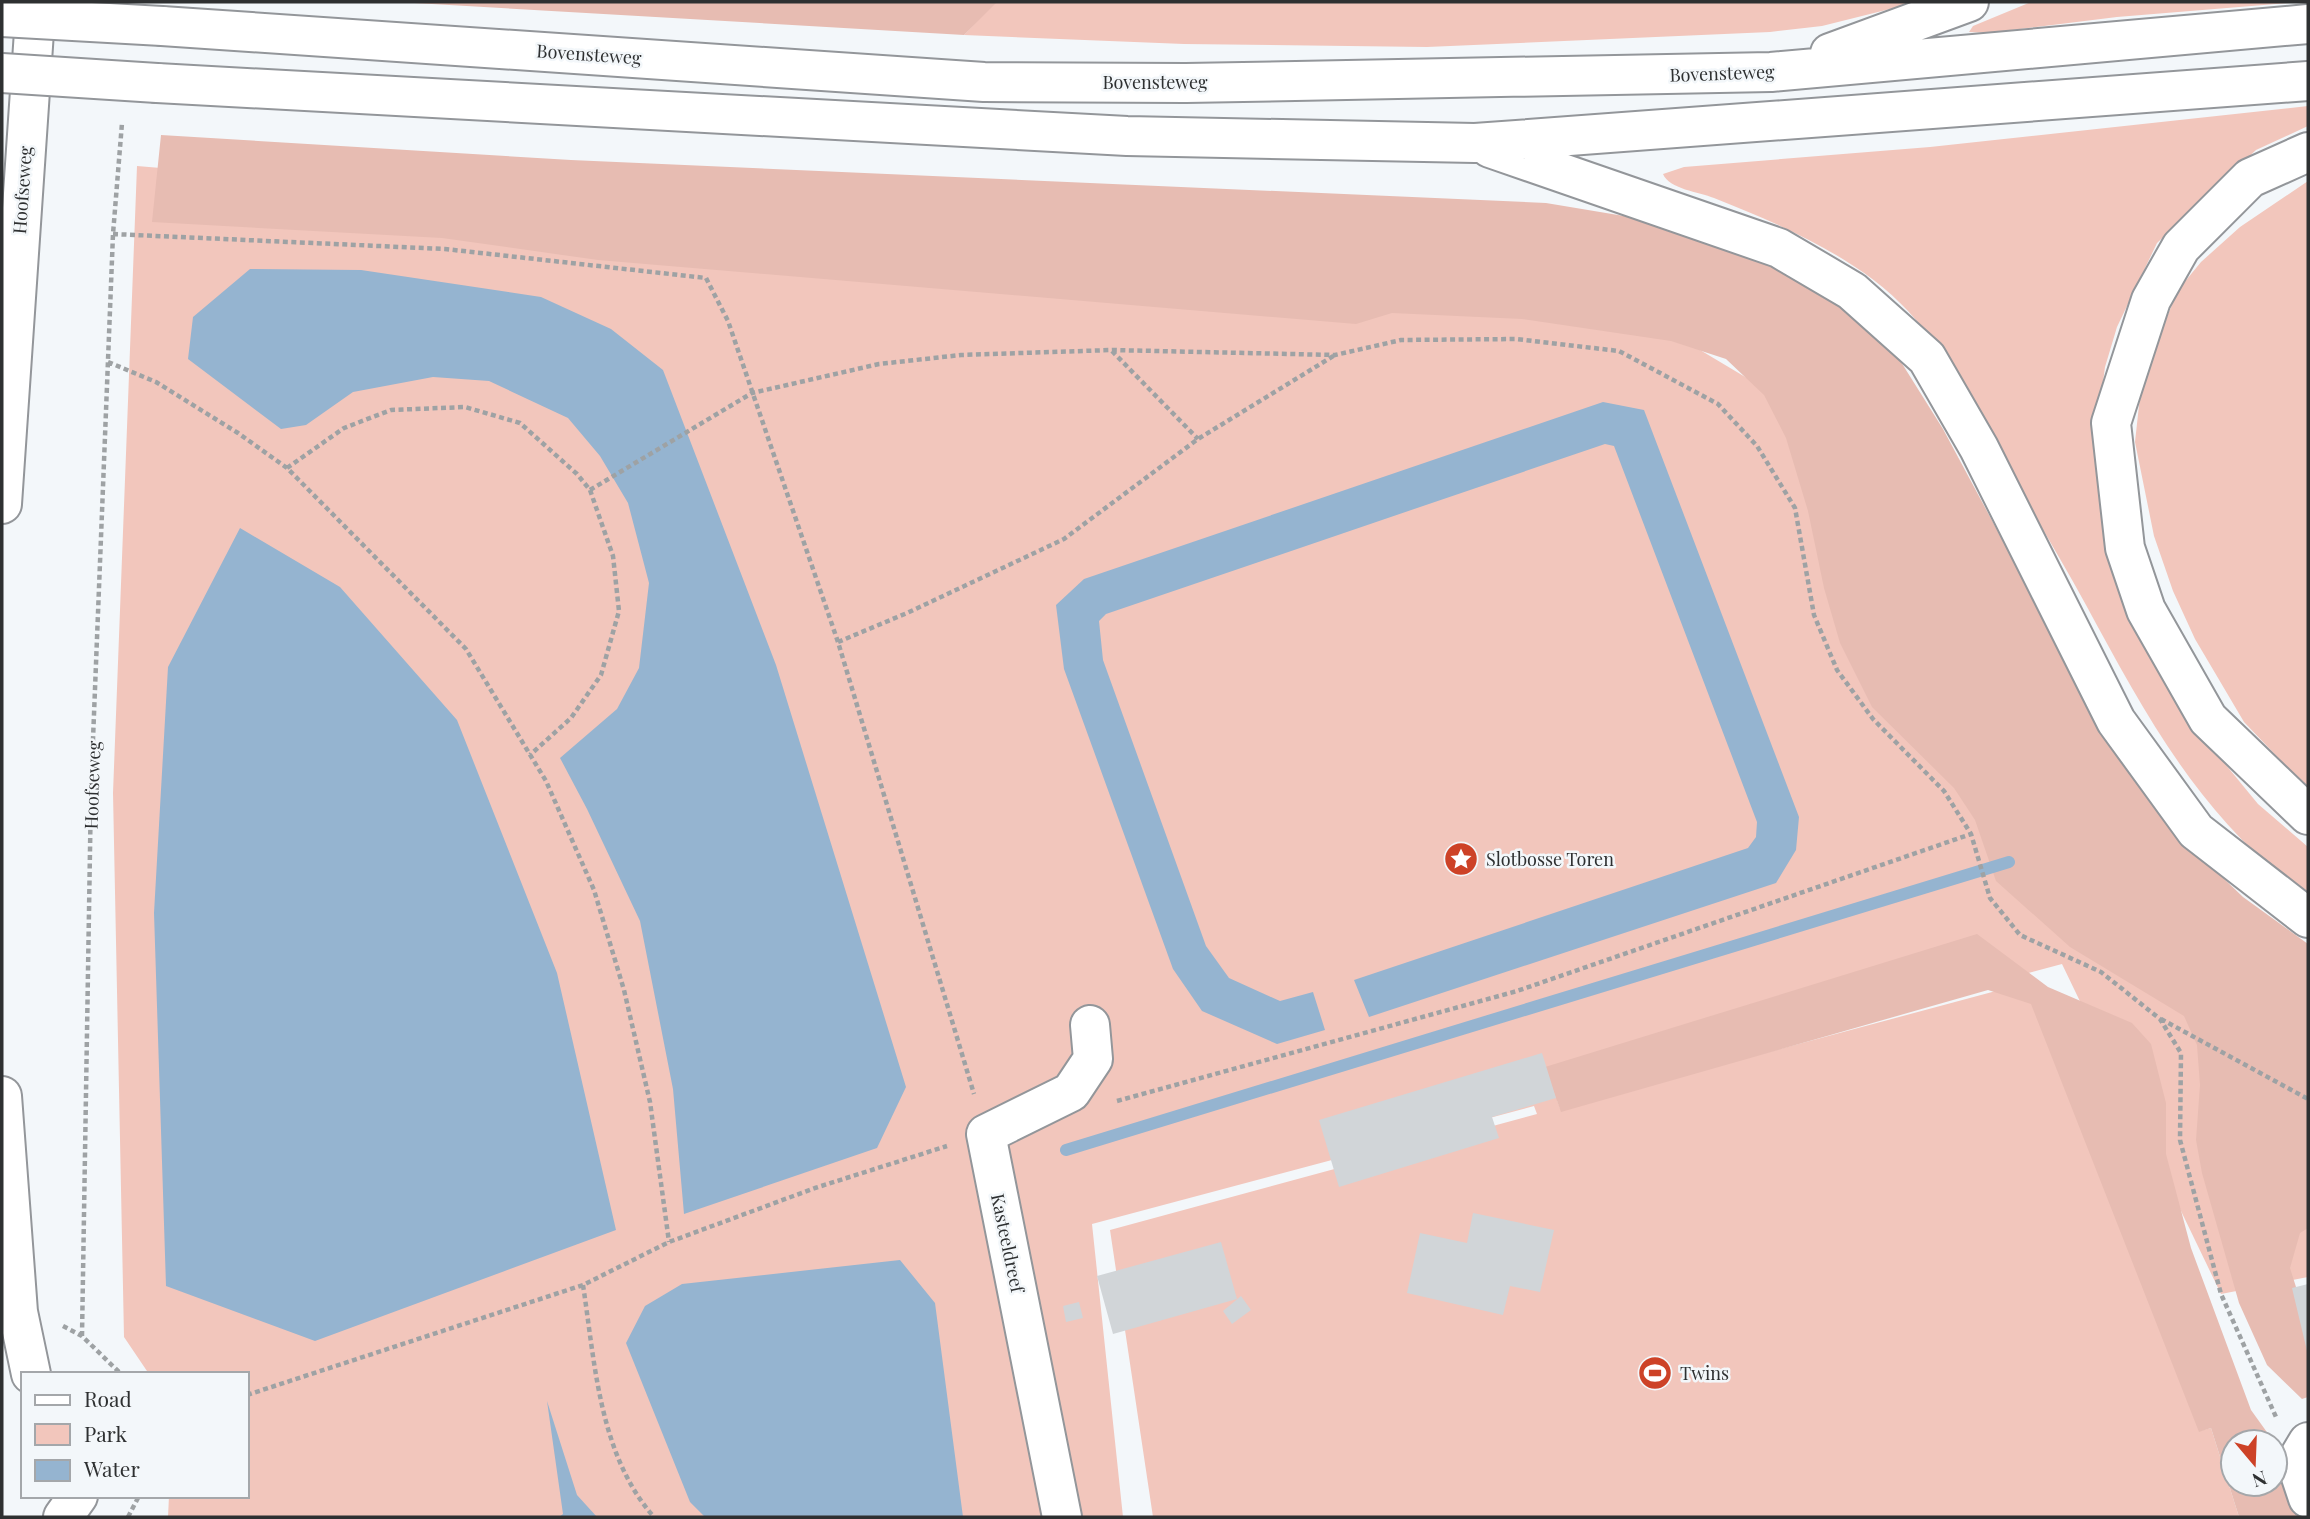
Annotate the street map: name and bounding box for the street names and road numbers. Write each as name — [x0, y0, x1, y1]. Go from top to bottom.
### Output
street label: Bovensteweg — [536, 38, 643, 70]
street label: Bovensteweg — [1669, 59, 1775, 87]
street label: Bovensteweg — [1102, 70, 1208, 94]
street label: Hoofseweg — [7, 145, 37, 235]
street label: Hoofseweg — [78, 740, 106, 830]
street label: Kasteeldreef — [986, 1191, 1031, 1297]

